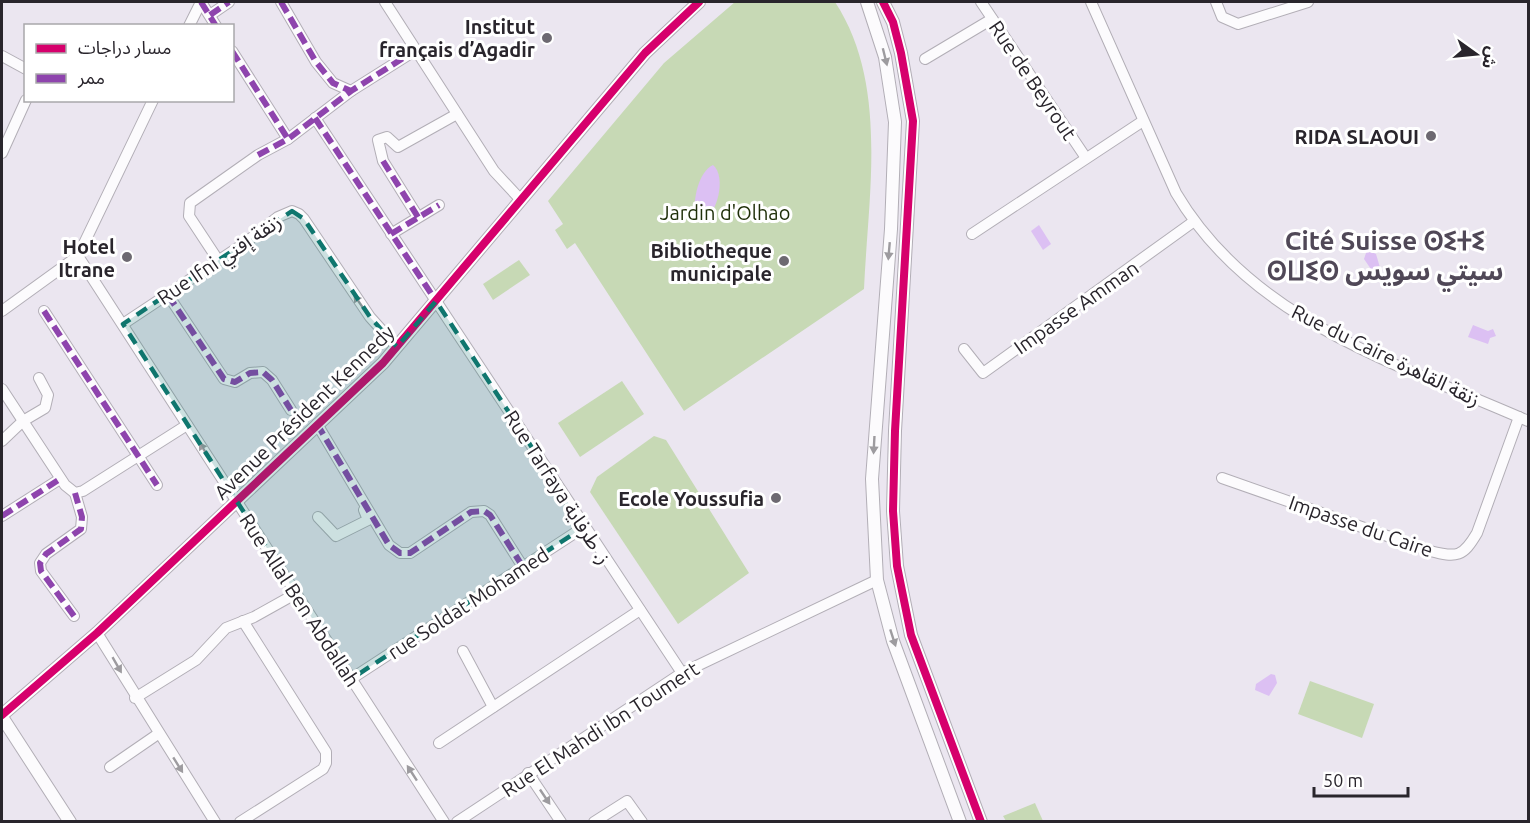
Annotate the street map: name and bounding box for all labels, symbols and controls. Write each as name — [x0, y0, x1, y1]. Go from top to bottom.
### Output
place label: Institut français d’Agadir — [379, 15, 536, 61]
street label: Rue de Beyrout — [985, 16, 1081, 144]
legend — [24, 24, 234, 102]
north arrow — [1446, 24, 1506, 84]
marker: Institut français d’Agadir — [540, 31, 554, 45]
text: مسار دراجات — [78, 37, 171, 59]
text: ش — [1478, 45, 1502, 71]
one-way arrow — [880, 48, 890, 66]
text: ممر — [77, 67, 105, 89]
place label: RIDA SLAOUI — [1295, 125, 1419, 148]
marker: RIDA SLAOUI — [1424, 129, 1438, 143]
park label: Jardin d'Olhao — [660, 201, 790, 224]
street label: Rue Ifni زنقة إفني — [153, 209, 288, 313]
district label: Cité Suisse ⵙⵉⵜⵉ ⵙⵡⵉⵙ سيتي سويس — [1267, 226, 1503, 292]
place label: Hotel Itrane — [58, 235, 115, 281]
place label: Bibliotheque municipale — [651, 239, 772, 285]
one-way arrow — [884, 241, 894, 260]
marker: Hotel Itrane — [120, 250, 134, 264]
marker: Bibliotheque municipale — [777, 254, 791, 268]
street label: Impasse Amman — [1009, 256, 1143, 358]
one-way arrow — [353, 295, 365, 311]
street label: Rue du Caire زنقة القاهرة — [1288, 299, 1484, 412]
street label: Avenue Président Kennedy — [209, 320, 399, 504]
street label: Rue Tarfaya ز. طرفاية — [499, 406, 616, 569]
one-way arrow — [870, 436, 879, 455]
one-way arrow — [198, 442, 209, 458]
place label: Ecole Youssufia — [618, 487, 764, 510]
marker: Ecole Youssufia — [769, 491, 783, 505]
street label: Impasse du Caire — [1286, 491, 1436, 561]
street label: Rue Allal Ben Abdallah — [235, 509, 365, 691]
street label: rue Soldat Mohamed — [383, 542, 553, 664]
one-way arrow — [888, 629, 898, 647]
street label: Rue El Mahdi Ibn Toumert — [497, 656, 703, 801]
one-way arrow — [112, 657, 122, 674]
one-way arrow — [172, 757, 183, 773]
scale bar — [1314, 760, 1408, 798]
one-way arrow — [406, 765, 418, 781]
text: 50 m — [1323, 770, 1363, 790]
one-way arrow — [539, 789, 550, 806]

